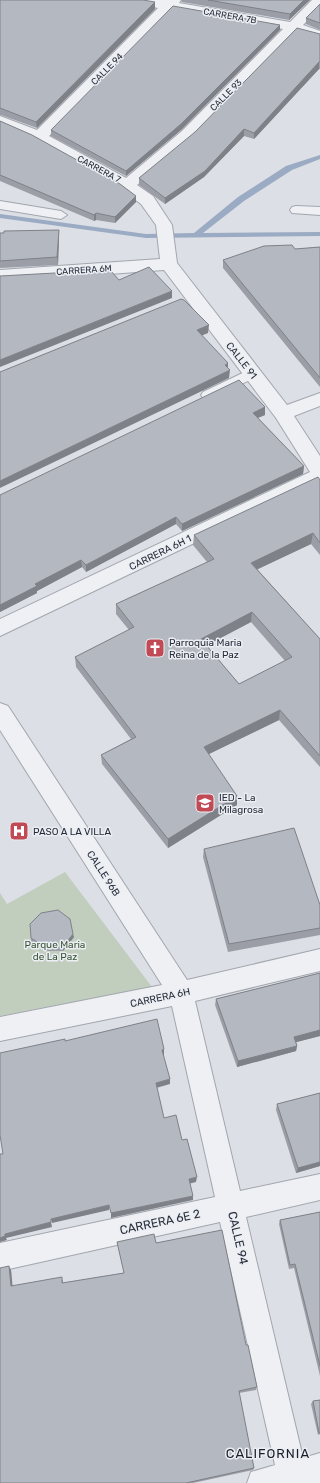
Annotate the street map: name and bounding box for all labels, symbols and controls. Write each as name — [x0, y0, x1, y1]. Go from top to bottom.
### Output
street label: CARRERA 7B — [203, 6, 257, 26]
street label: CALLE 94 — [89, 51, 125, 87]
street label: CALLE 93 — [208, 77, 244, 113]
street label: CARRERA 7 — [76, 153, 123, 185]
street label: CARRERA 6M — [56, 263, 112, 277]
street label: CALLE 91 — [223, 340, 259, 381]
street label: CARRERA 6H 1 — [127, 533, 194, 573]
church icon: Parroquia Maria Reina de la Paz — [144, 637, 166, 659]
place label: Parroquia Maria Reina de la Paz — [169, 637, 242, 661]
school or university icon: IED - La Milagrosa — [194, 792, 216, 814]
place label: IED - La Milagrosa — [219, 792, 263, 816]
hospital icon: PASO A LA VILLA — [8, 820, 30, 842]
place label: PASO A LA VILLA — [33, 826, 111, 838]
street label: CALLE 96B — [84, 849, 122, 899]
park label: Parque Maria de La Paz — [25, 939, 85, 963]
street label: CARRERA 6H — [129, 986, 191, 1010]
street label: CARRERA 6E 2 — [118, 1207, 202, 1237]
street label: CALLE 94 — [225, 1210, 251, 1266]
district label: CALIFORNIA — [226, 1446, 310, 1461]

